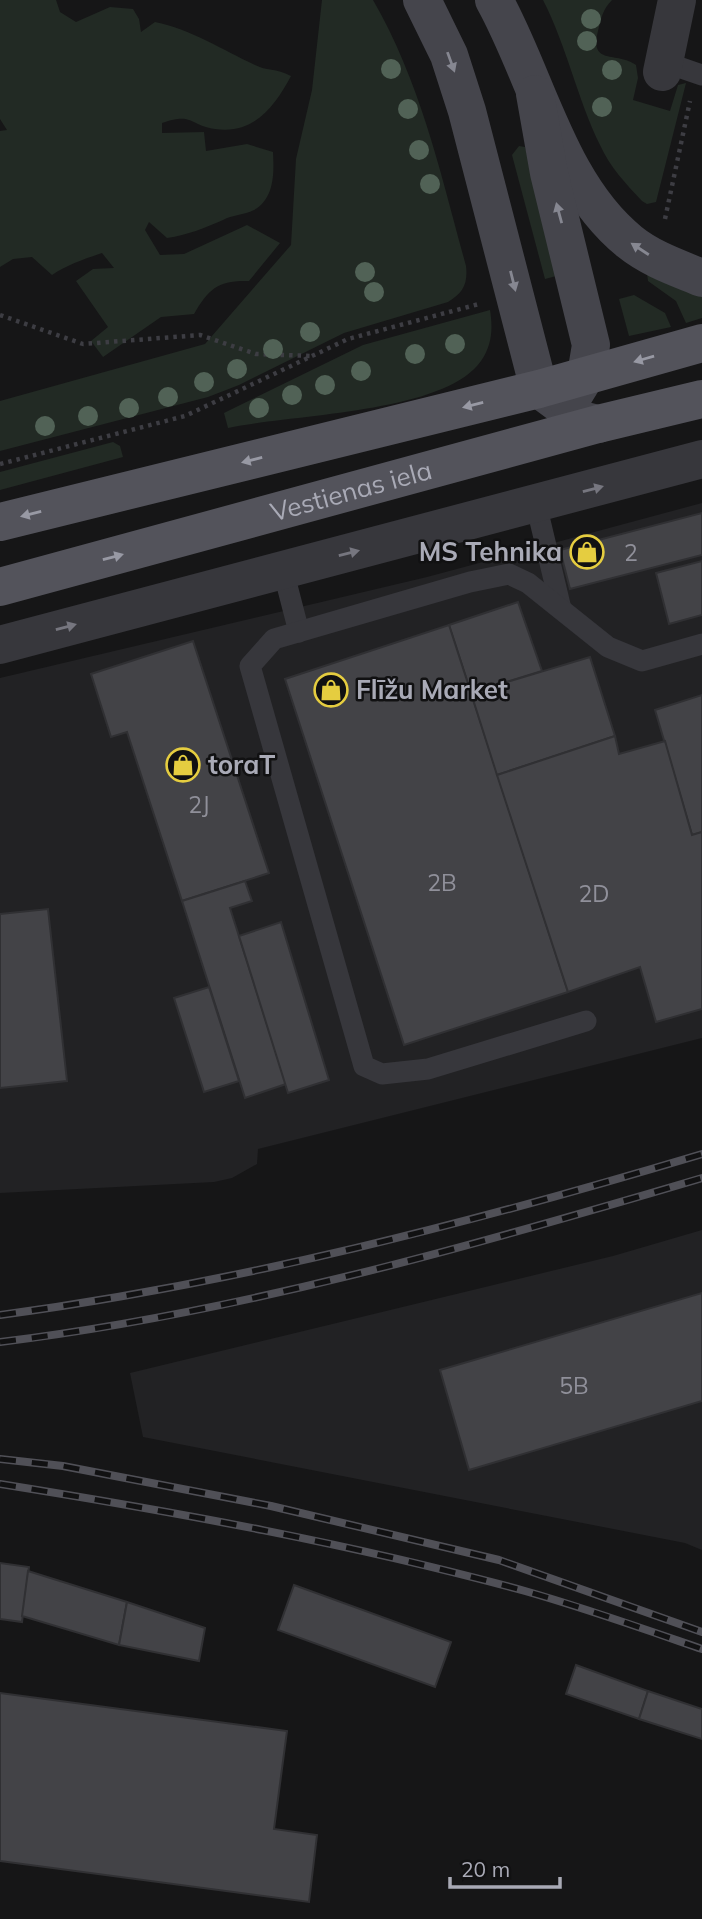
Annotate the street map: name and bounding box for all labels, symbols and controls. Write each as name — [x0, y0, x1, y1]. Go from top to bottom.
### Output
one-way arrow — [445, 51, 456, 72]
one-way arrow — [553, 202, 564, 224]
one-way arrow — [631, 242, 650, 255]
one-way arrow — [508, 271, 518, 292]
one-way arrow — [633, 354, 655, 365]
one-way arrow — [462, 400, 484, 411]
street label: Vestienas iela — [267, 453, 435, 529]
one-way arrow — [241, 455, 263, 466]
one-way arrow — [582, 483, 604, 494]
one-way arrow — [20, 509, 42, 520]
shop icon: MS Tehnika — [568, 533, 606, 571]
place label: MS Tehnika — [419, 535, 562, 568]
house number: 2 — [624, 538, 638, 567]
one-way arrow — [338, 547, 360, 558]
one-way arrow — [102, 551, 124, 562]
one-way arrow — [55, 621, 77, 632]
shop icon: Flīžu Market — [312, 671, 350, 709]
place label: Flīžu Market — [356, 673, 508, 706]
shop icon: toraT — [164, 746, 202, 784]
place label: toraT — [208, 748, 275, 781]
house number: 2J — [188, 790, 210, 819]
house number: 2B — [427, 868, 457, 897]
house number: 2D — [579, 879, 609, 908]
house number: 5B — [559, 1371, 589, 1400]
scale bar — [450, 1846, 560, 1890]
text: 20 m — [461, 1856, 510, 1882]

